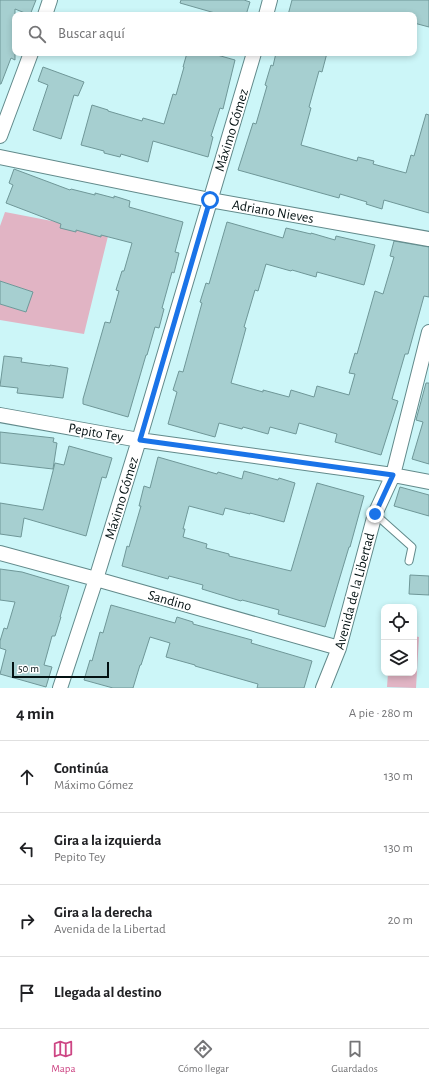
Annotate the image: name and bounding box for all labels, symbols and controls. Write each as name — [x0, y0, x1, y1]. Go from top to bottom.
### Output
search box — [12, 12, 417, 56]
icon: search — [26, 23, 48, 45]
text: Buscar aquí — [58, 26, 125, 41]
street label: Máximo Gómez — [213, 87, 251, 173]
route start — [201, 191, 219, 209]
street label: Adriano Nieves — [231, 198, 315, 226]
street label: Pepito Tey — [67, 421, 124, 445]
street label: Máximo Gómez — [103, 455, 141, 541]
route end — [366, 505, 384, 523]
street label: Avenida de la Libertad — [333, 531, 377, 651]
street label: Sandino — [146, 588, 193, 614]
map controls — [381, 604, 417, 676]
button: locate — [381, 604, 417, 640]
button: layers — [381, 640, 417, 676]
scale bar — [12, 660, 109, 679]
text: 50 m — [18, 663, 39, 674]
text: 4 min — [16, 705, 54, 722]
text: A pie · 280 m — [349, 707, 413, 720]
text: Continúa — [54, 761, 109, 776]
icon: ahead — [16, 766, 38, 788]
text: 130 m — [384, 770, 413, 783]
text: Máximo Gómez — [54, 779, 133, 792]
text: Gira a la izquierda — [54, 833, 161, 848]
icon: left — [16, 838, 38, 860]
text: 130 m — [384, 842, 413, 855]
text: Pepito Tey — [54, 851, 106, 864]
text: Gira a la derecha — [54, 905, 153, 920]
icon: right — [16, 910, 38, 932]
text: 20 m — [388, 914, 413, 927]
text: Avenida de la Libertad — [54, 923, 166, 936]
icon: arrive — [16, 982, 38, 1004]
text: Llegada al destino — [54, 985, 162, 1000]
tab: Mapa — [51, 1038, 76, 1075]
tab: Cómo llegar — [178, 1038, 229, 1075]
tab: Guardados — [331, 1038, 378, 1075]

